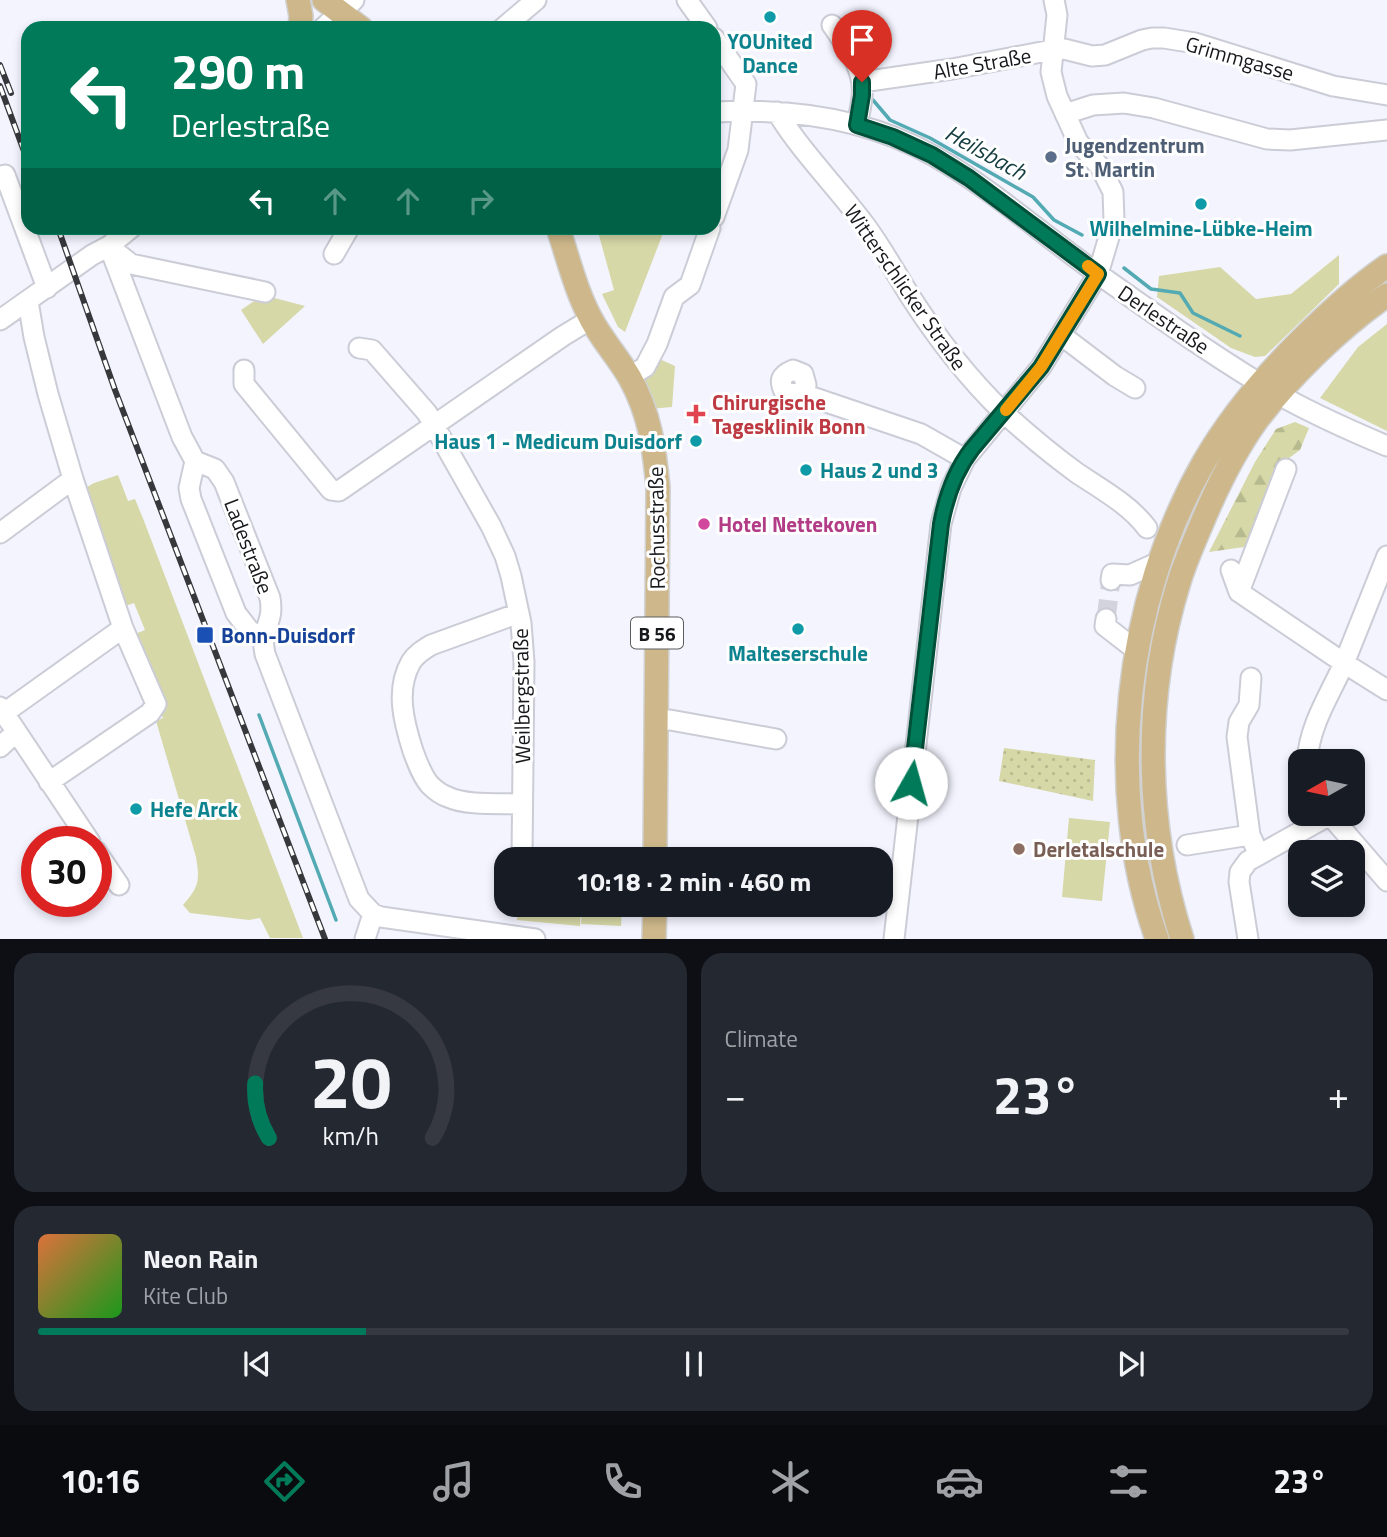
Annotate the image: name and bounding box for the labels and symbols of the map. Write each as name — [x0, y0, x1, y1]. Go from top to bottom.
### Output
marker: YOUnited Dance — [762, 9, 778, 25]
pin — [832, 10, 892, 82]
place label: YOUnited Dance — [727, 25, 813, 81]
street label: Grimmgasse — [1182, 27, 1298, 89]
street label: Alte Straße — [930, 39, 1034, 87]
water label: Heilsbach — [939, 115, 1034, 189]
place label: Jugendzentrum St. Martin — [1065, 129, 1205, 185]
marker: Jugendzentrum St. Martin — [1043, 149, 1059, 165]
marker: Wilhelmine-Lübke-Heim — [1193, 196, 1209, 212]
street label: Witterschlicker Straße — [837, 198, 975, 376]
place label: Wilhelmine-Lübke-Heim — [1089, 212, 1313, 244]
street label: Derlestraße — [1112, 277, 1216, 361]
place label: Chirurgische Tagesklinik Bonn — [712, 386, 866, 442]
marker: Chirurgische Tagesklinik Bonn — [686, 404, 706, 424]
place label: Haus 1 - Medicum Duisdorf — [434, 425, 682, 457]
marker: Haus 1 - Medicum Duisdorf — [688, 433, 704, 449]
place label: Haus 2 und 3 — [820, 454, 939, 486]
marker: Haus 2 und 3 — [798, 462, 814, 478]
street label: Rochusstraße — [639, 466, 673, 590]
street label: Ladestraße — [216, 494, 282, 598]
place label: Hotel Nettekoven — [718, 508, 877, 540]
marker: Hotel Nettekoven — [696, 516, 712, 532]
road number: B 56 — [631, 618, 683, 648]
place label: Bonn-Duisdorf — [221, 619, 356, 651]
marker: Malteserschule — [790, 621, 806, 637]
marker: Bonn-Duisdorf — [195, 625, 215, 645]
street label: Weilbergstraße — [504, 628, 538, 764]
place label: Malteserschule — [728, 637, 868, 669]
position arrow — [874, 746, 948, 820]
north arrow — [1288, 749, 1365, 826]
place label: Hefe Arck — [150, 793, 238, 825]
marker: Hefe Arck — [128, 801, 144, 817]
speed limit sign: 30 — [21, 826, 112, 917]
place label: Derletalschule — [1033, 833, 1164, 865]
marker: Derletalschule — [1011, 841, 1027, 857]

